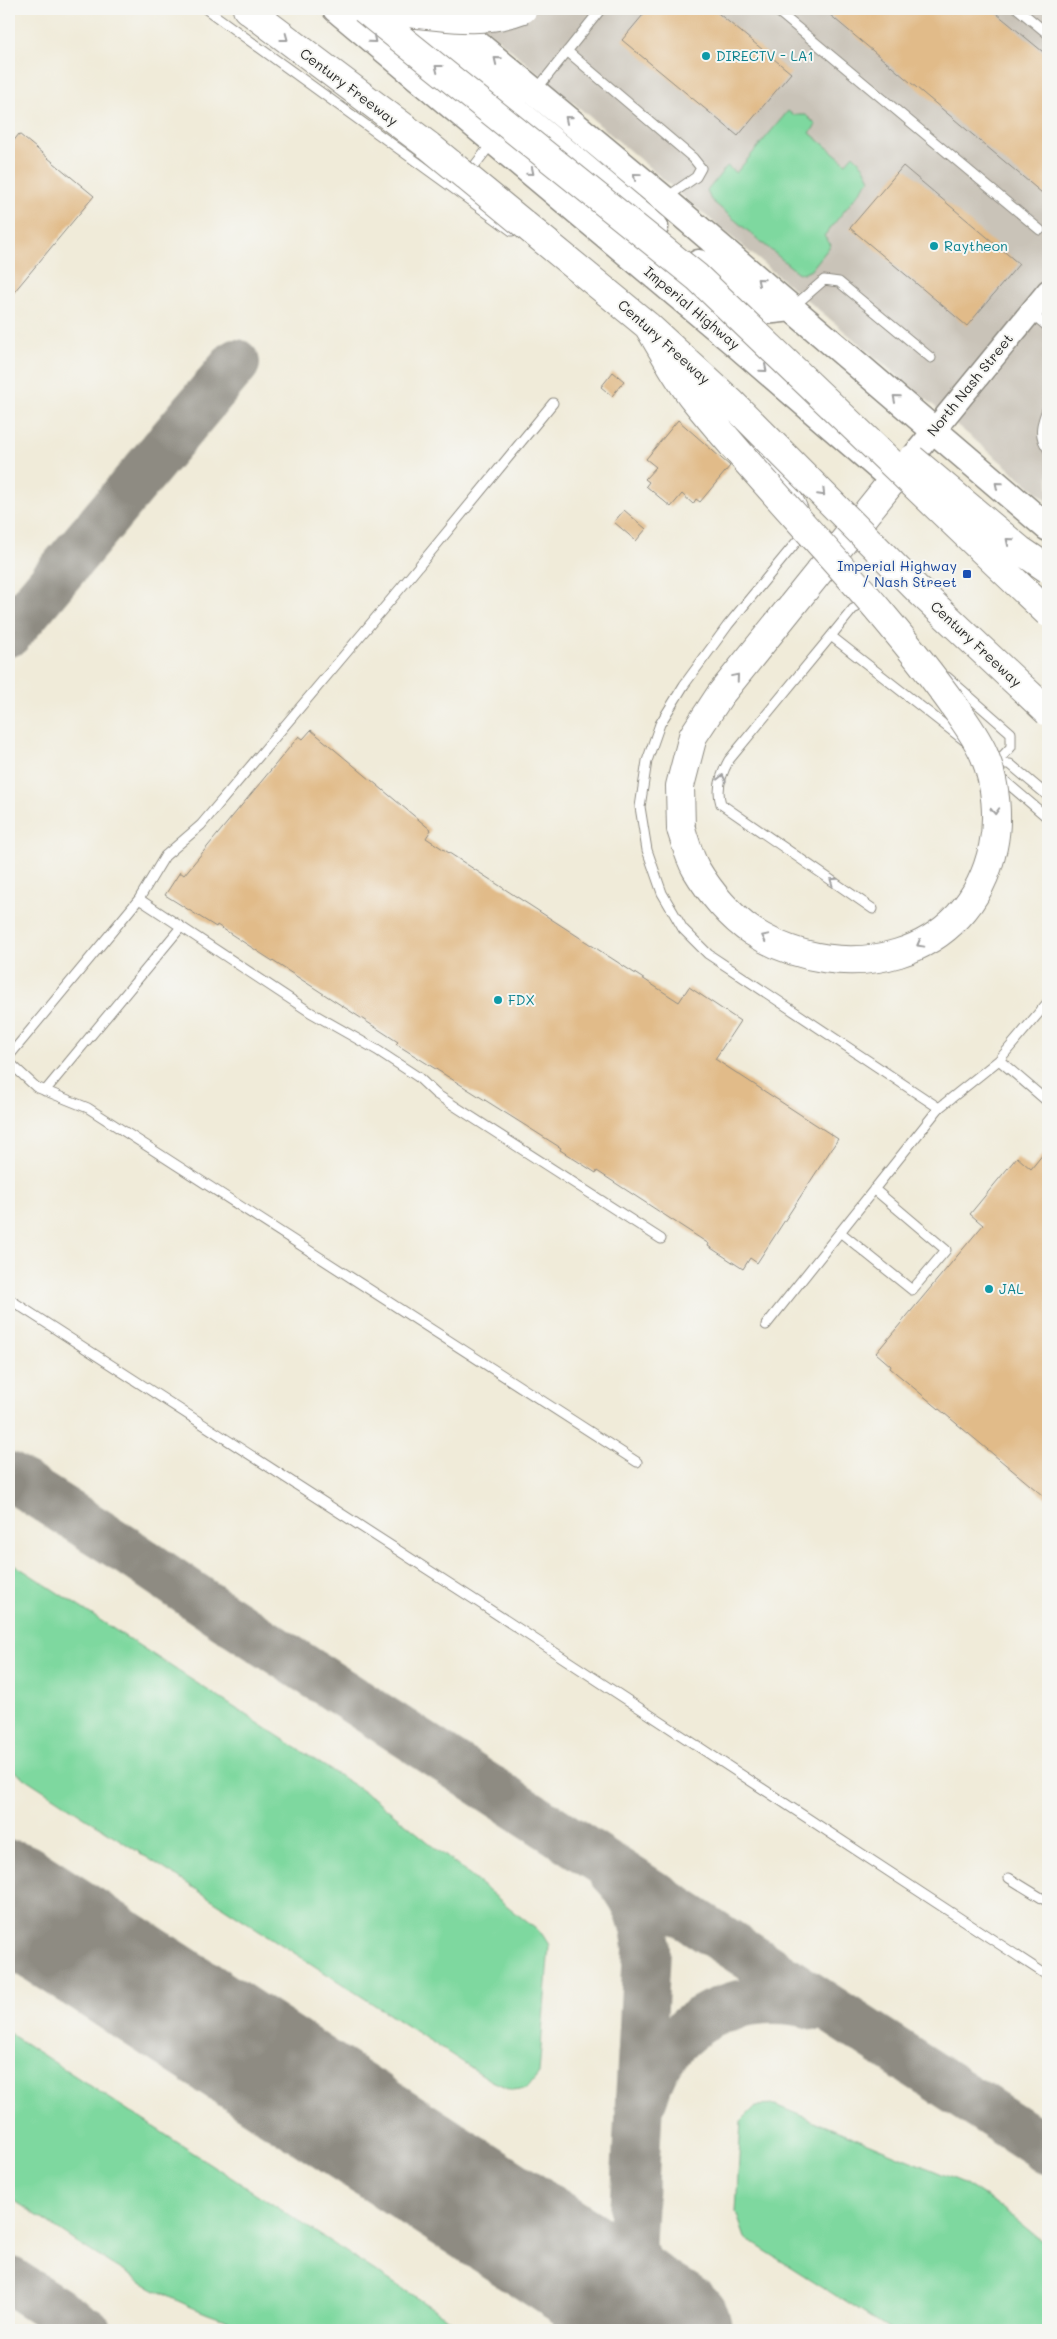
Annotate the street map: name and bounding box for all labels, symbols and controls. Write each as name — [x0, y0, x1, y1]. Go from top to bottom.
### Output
one-way arrow — [279, 32, 289, 41]
one-way arrow — [367, 34, 376, 43]
street label: Century Freeway — [296, 43, 402, 130]
place label: DIRECTV - LA1 — [716, 46, 814, 65]
marker: DIRECTV - LA1 — [700, 50, 712, 62]
one-way arrow — [494, 57, 503, 66]
one-way arrow — [435, 65, 444, 73]
one-way arrow — [565, 116, 574, 125]
one-way arrow — [526, 167, 535, 176]
one-way arrow — [633, 174, 642, 182]
place label: Raytheon — [944, 236, 1008, 255]
marker: Raytheon — [928, 240, 940, 252]
street label: Imperial Highway — [640, 262, 744, 353]
one-way arrow — [757, 278, 766, 287]
street label: Century Freeway — [614, 295, 715, 388]
street label: North Nash Street — [922, 329, 1017, 440]
one-way arrow — [758, 363, 767, 372]
one-way arrow — [893, 395, 902, 404]
one-way arrow — [994, 482, 1003, 491]
one-way arrow — [816, 487, 825, 496]
one-way arrow — [1006, 538, 1015, 546]
place label: Imperial Highway / Nash Street — [837, 556, 957, 591]
marker: Imperial Highway / Nash Street — [961, 568, 973, 580]
street label: Century Freeway — [927, 596, 1026, 691]
one-way arrow — [730, 673, 739, 682]
one-way arrow — [716, 774, 726, 782]
one-way arrow — [990, 808, 1000, 815]
one-way arrow — [829, 878, 839, 887]
one-way arrow — [761, 933, 770, 944]
one-way arrow — [917, 938, 926, 948]
place label: FDX — [508, 990, 535, 1009]
marker: FDX — [492, 994, 504, 1006]
place label: JAL — [999, 1279, 1024, 1298]
marker: JAL — [983, 1283, 995, 1295]

